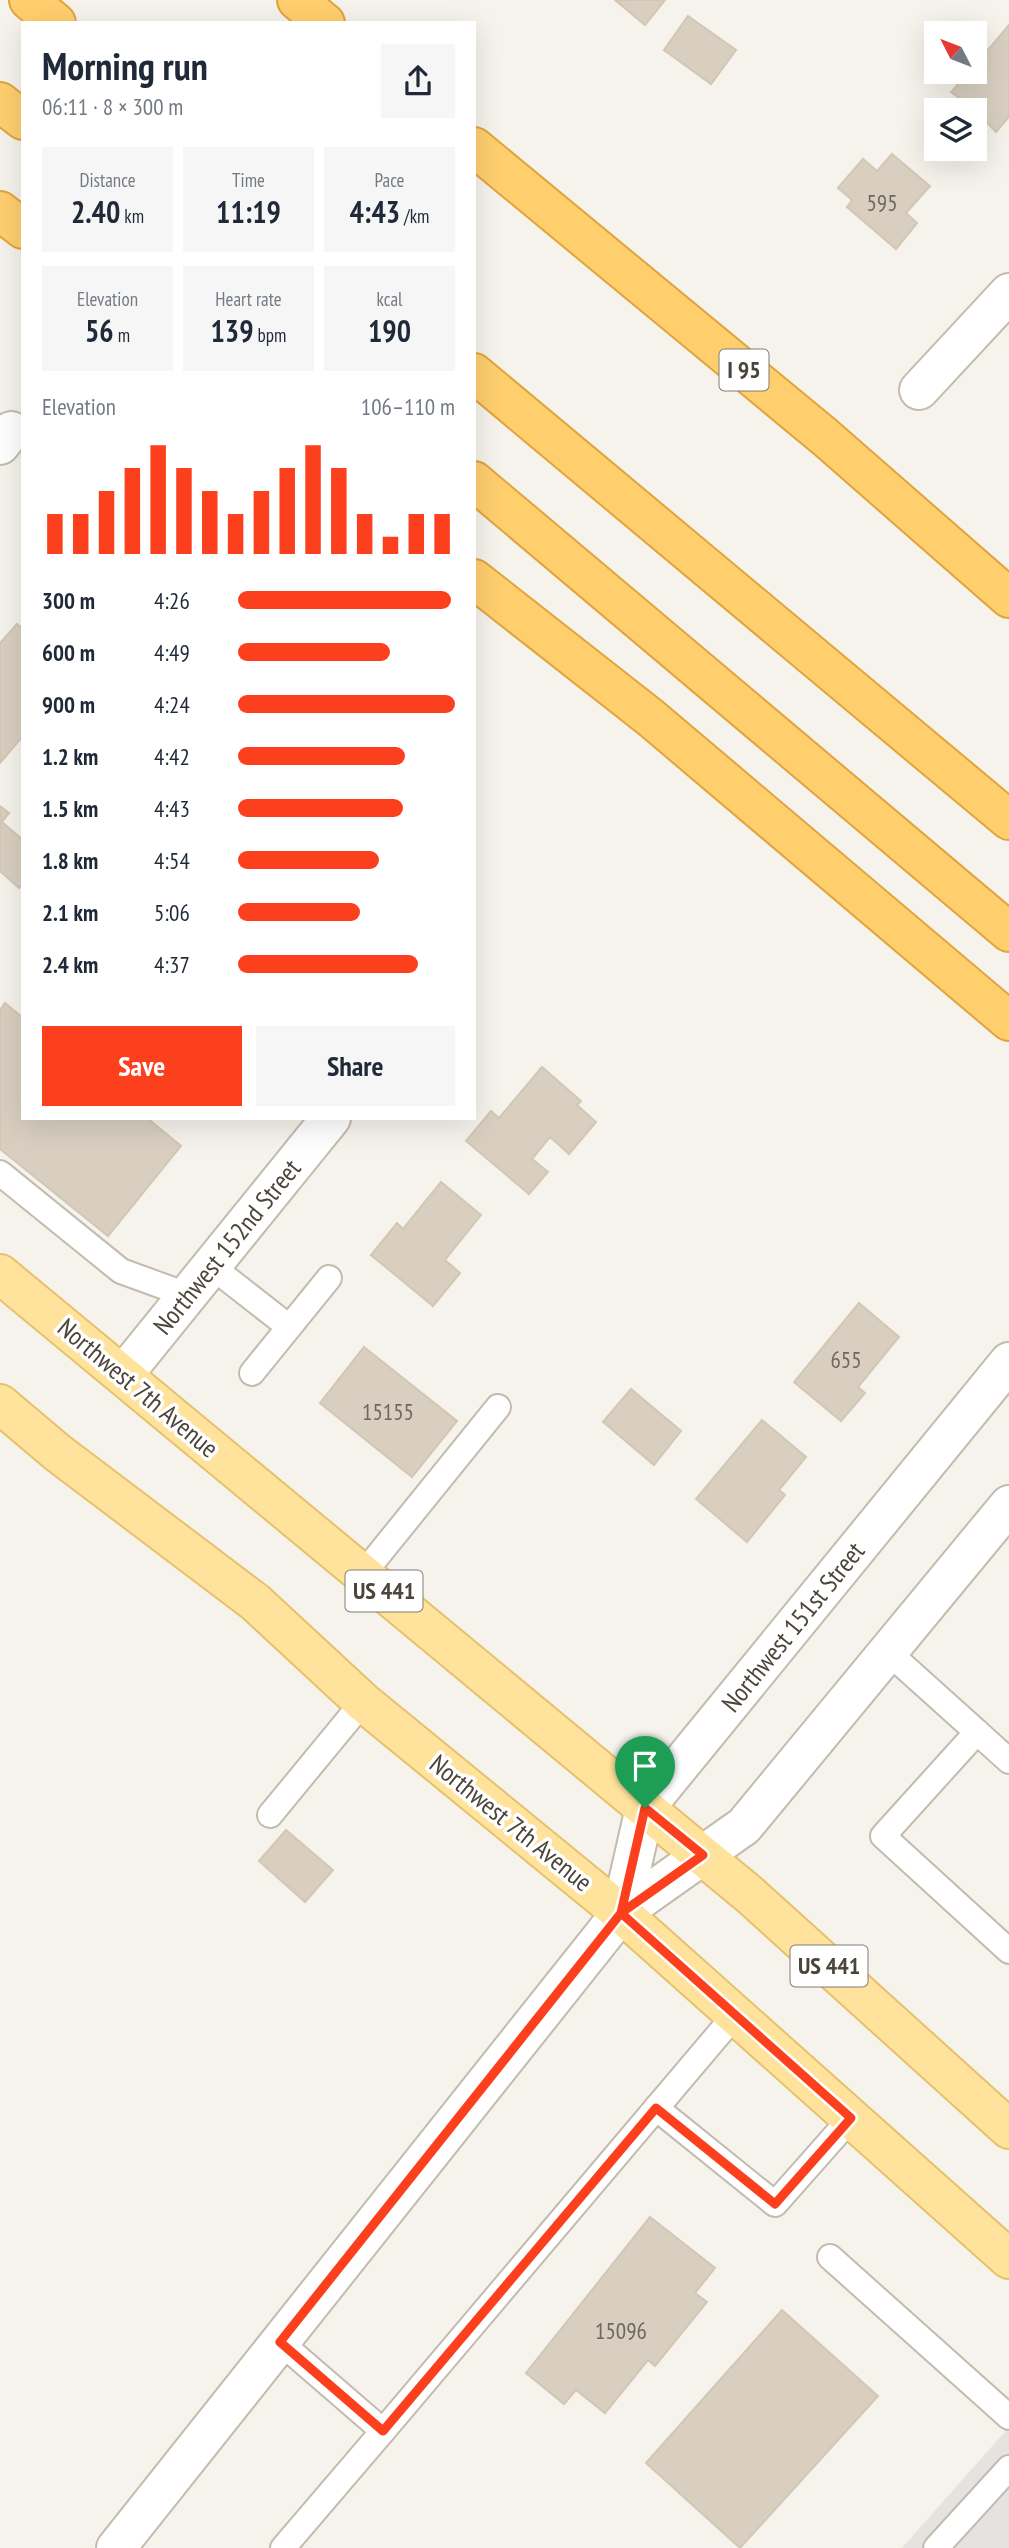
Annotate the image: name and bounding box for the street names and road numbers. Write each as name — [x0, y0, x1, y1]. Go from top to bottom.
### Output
road number: I 95 — [720, 349, 768, 390]
street label: Northwest 152nd Street — [146, 1152, 307, 1341]
street label: Northwest 7th Avenue — [51, 1311, 225, 1464]
street label: Northwest 151st Street — [714, 1535, 871, 1718]
road number: US 441 — [346, 1570, 422, 1611]
street label: Northwest 7th Avenue — [423, 1747, 599, 1898]
road number: US 441 — [790, 1945, 868, 1986]

